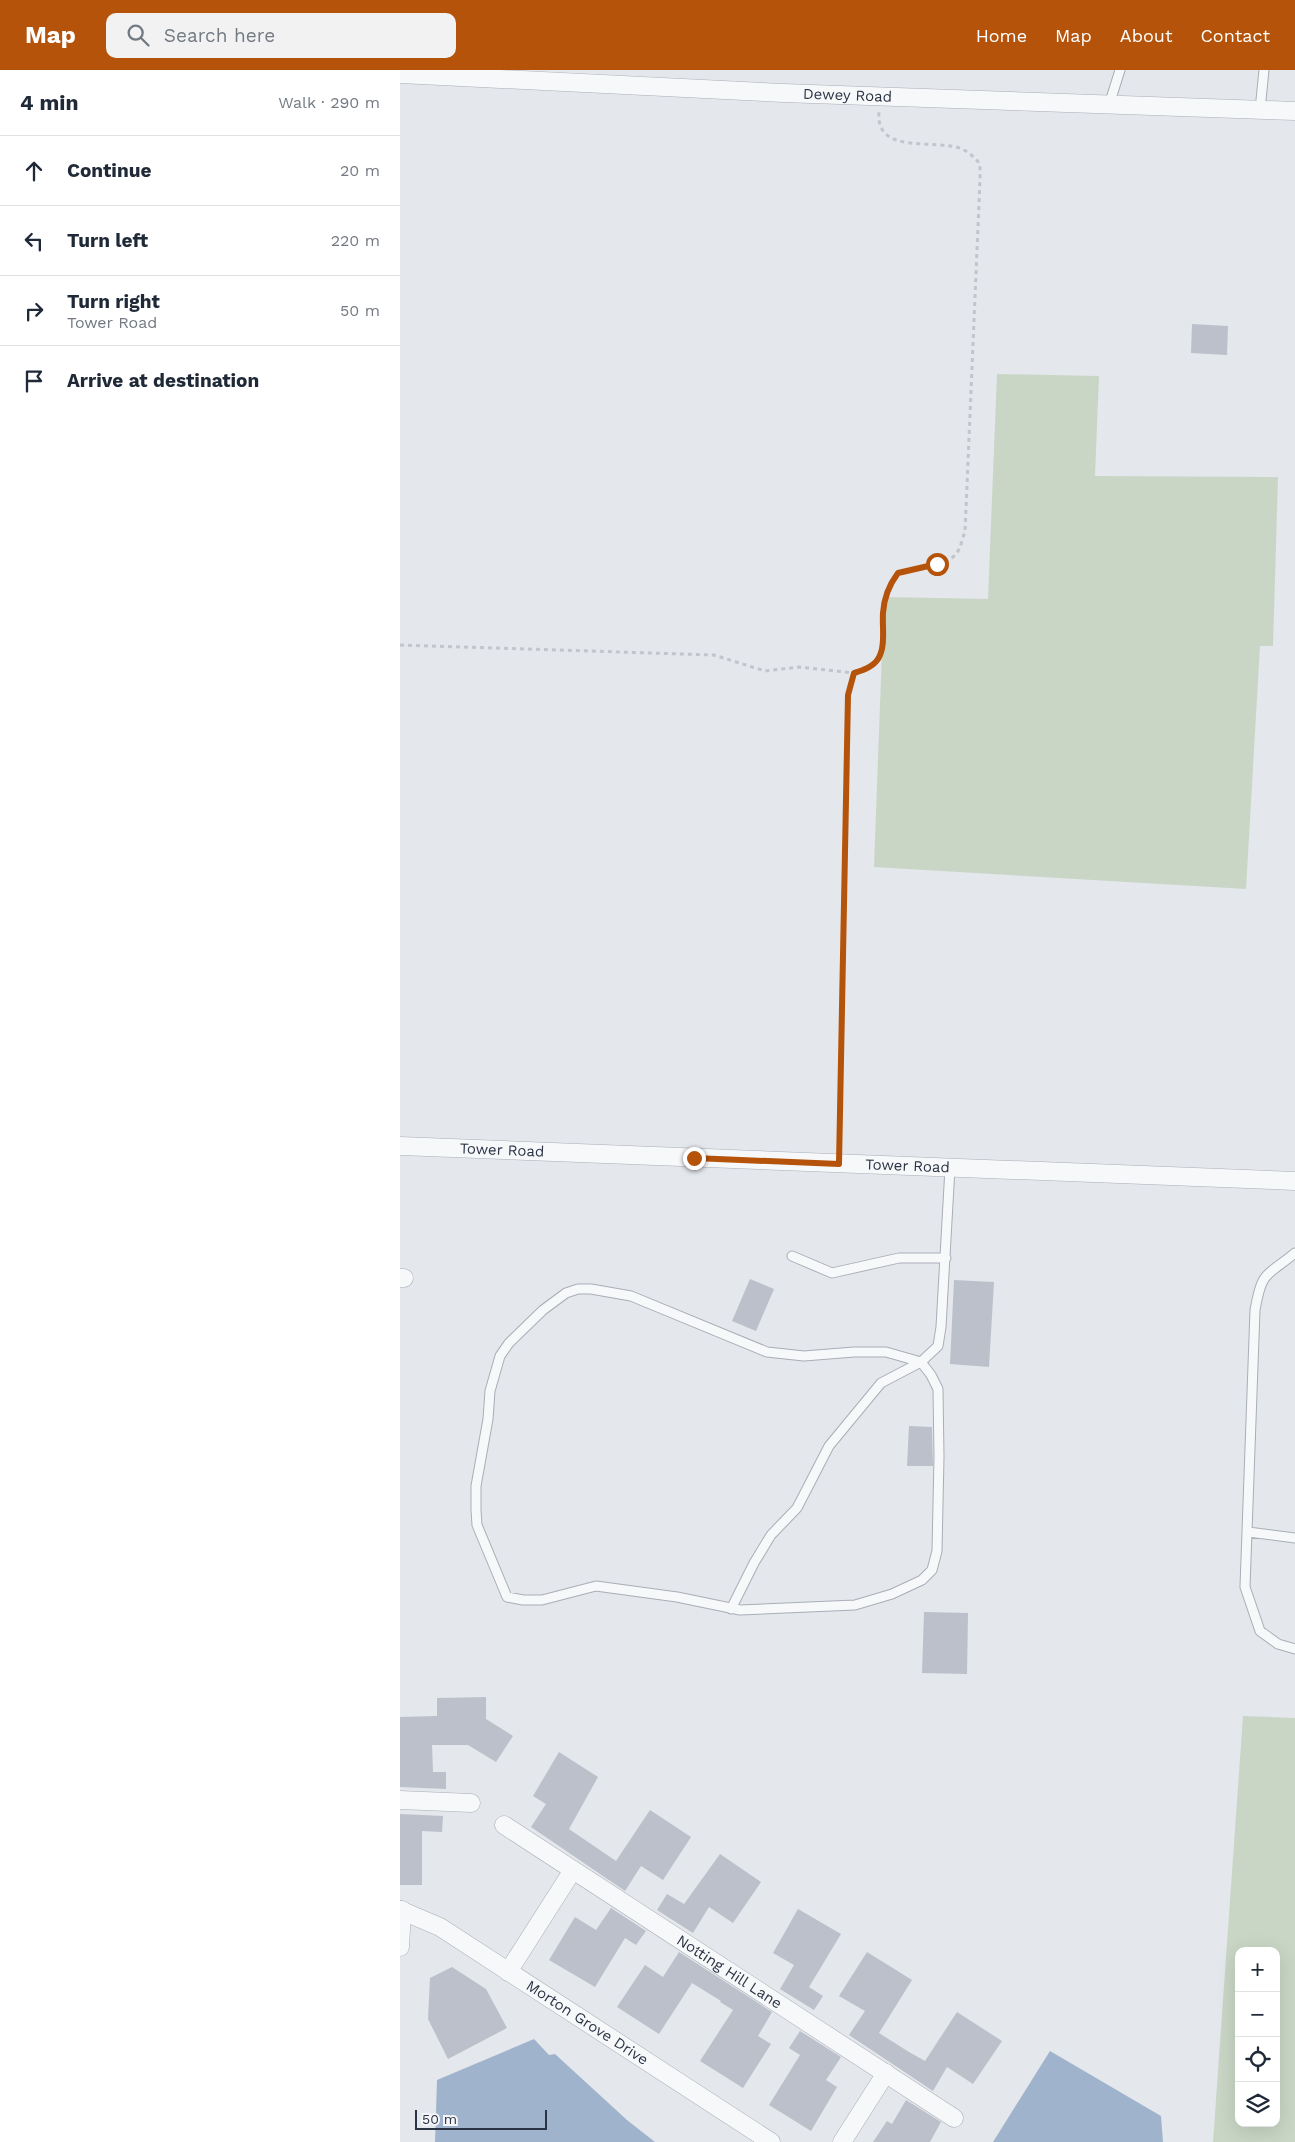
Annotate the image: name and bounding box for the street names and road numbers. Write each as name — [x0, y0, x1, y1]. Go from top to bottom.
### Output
street label: Dewey Road — [803, 85, 892, 106]
street label: Tower Road — [459, 1139, 545, 1161]
street label: Tower Road — [865, 1155, 950, 1176]
street label: Notting Hill Lane — [673, 1931, 785, 2013]
street label: Morton Grove Drive — [523, 1976, 652, 2069]

